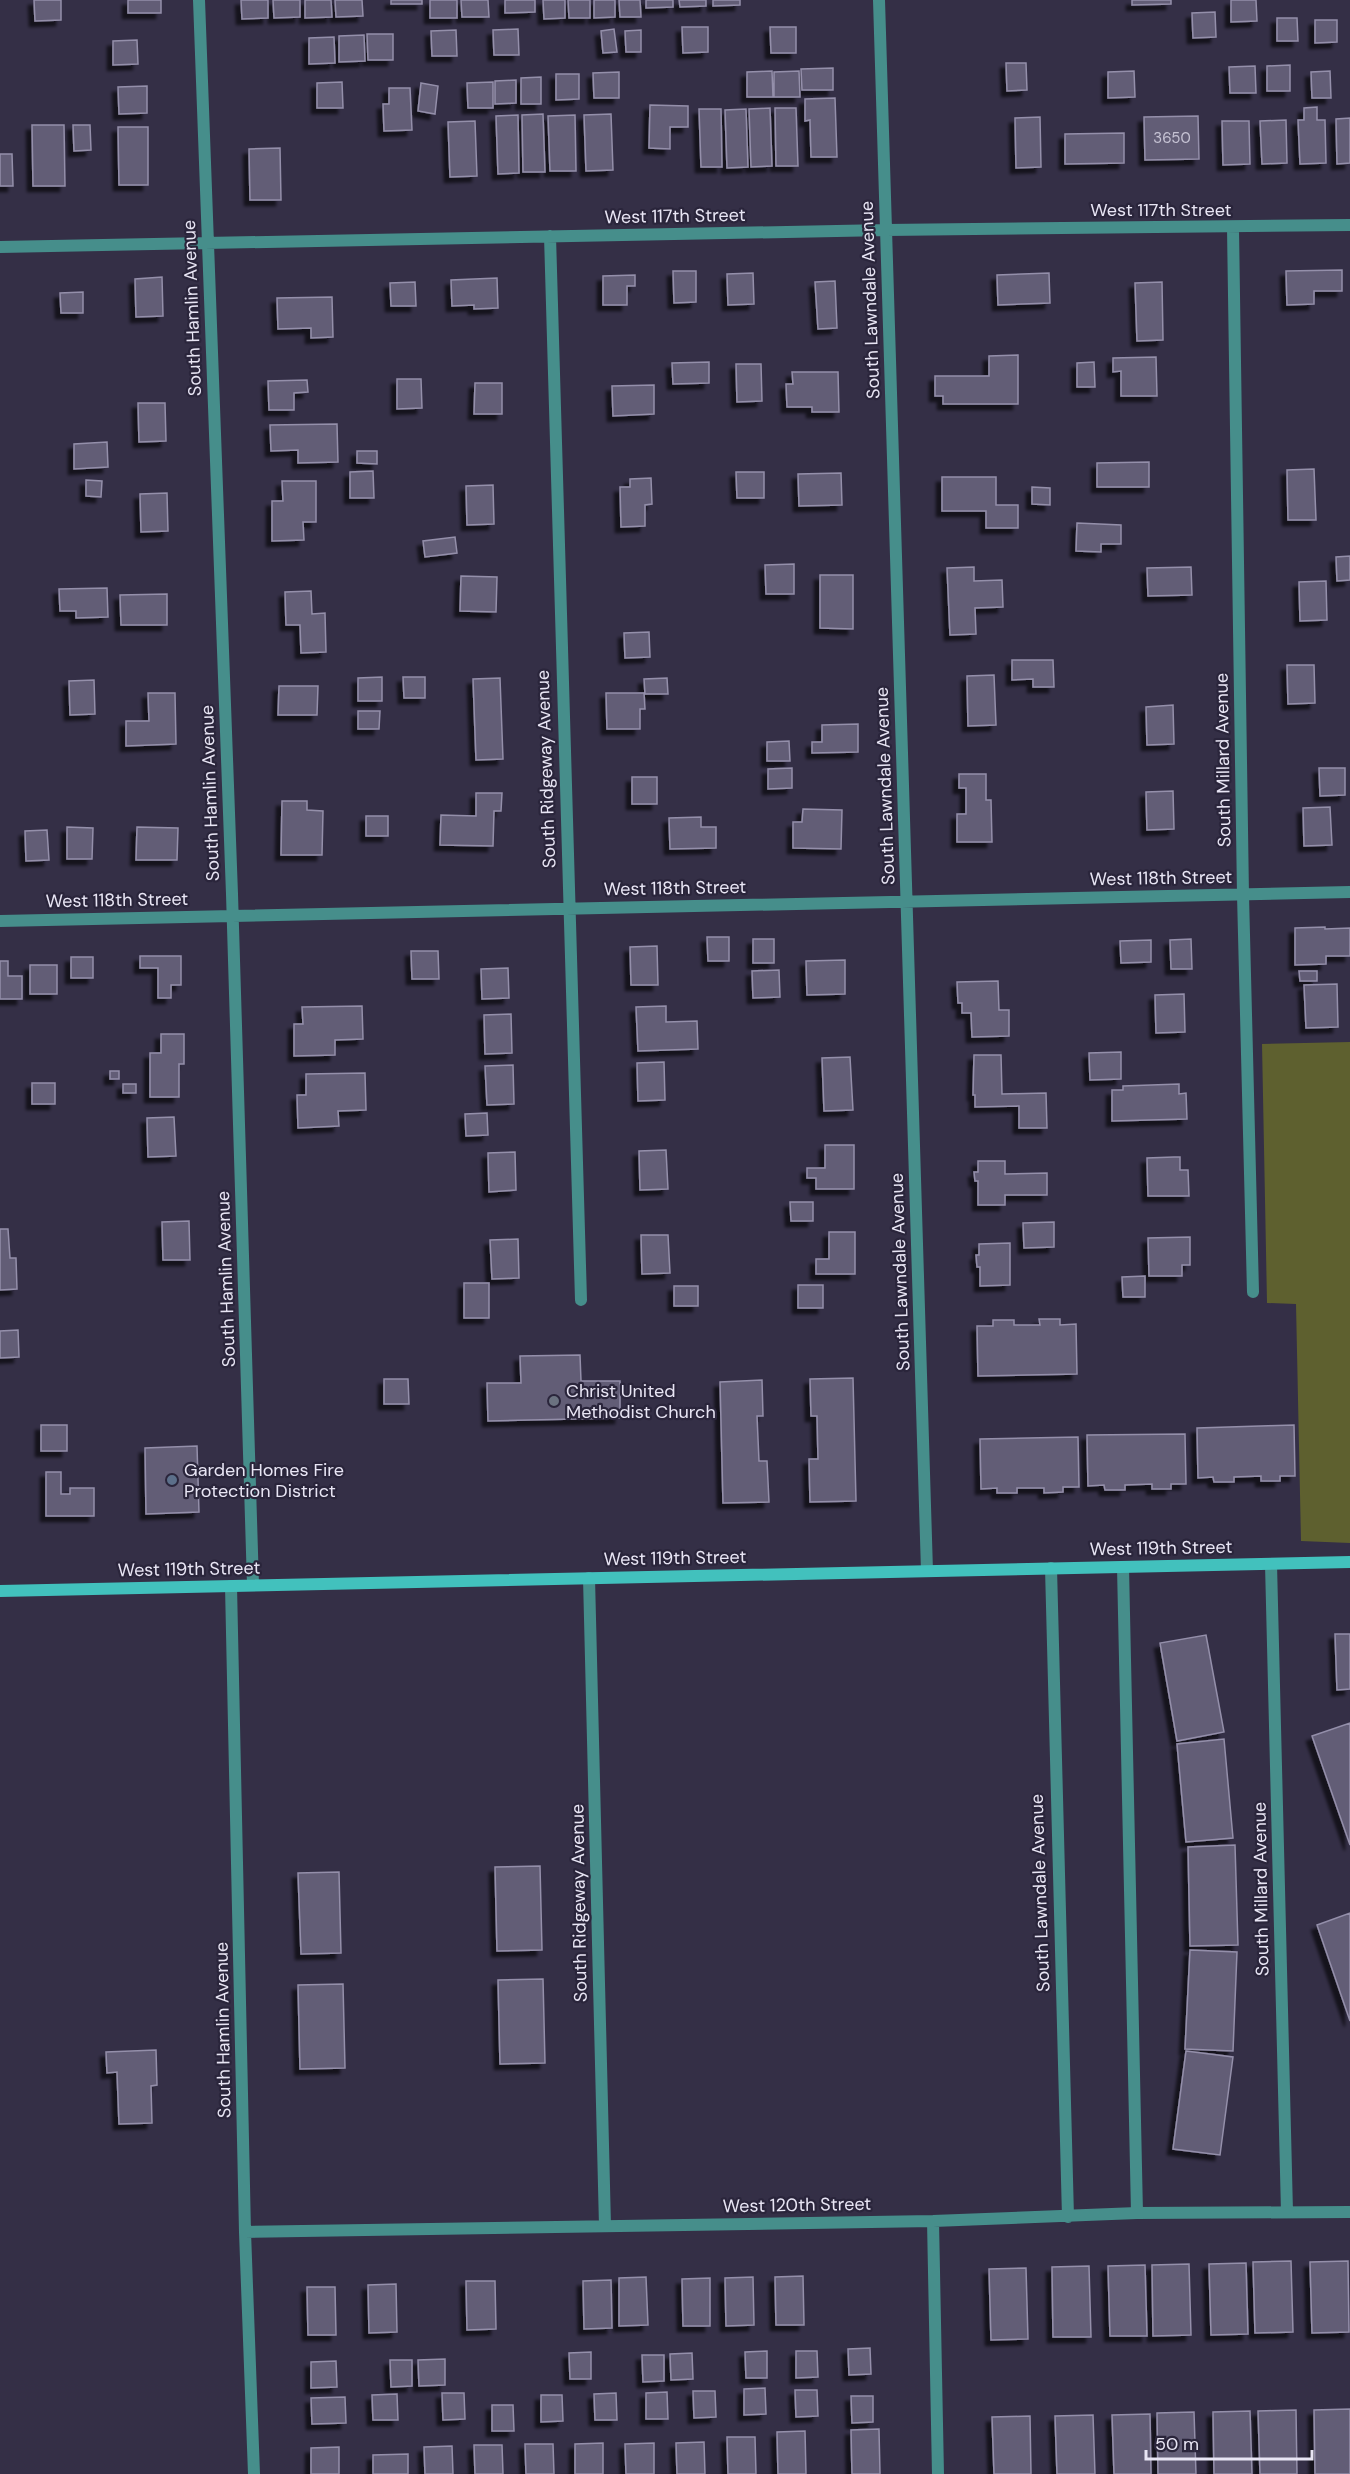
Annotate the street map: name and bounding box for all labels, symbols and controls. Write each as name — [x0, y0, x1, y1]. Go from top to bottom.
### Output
house number: 3650 — [1153, 128, 1191, 148]
street label: West 117th Street — [1090, 198, 1232, 222]
street label: South Lawndale Avenue — [855, 201, 885, 399]
street label: West 117th Street — [604, 203, 746, 229]
street label: South Hamlin Avenue — [177, 219, 207, 397]
street label: South Ridgeway Avenue — [531, 669, 561, 869]
street label: South Millard Avenue — [1209, 673, 1237, 847]
street label: South Lawndale Avenue — [870, 687, 900, 885]
street label: South Hamlin Avenue — [195, 704, 225, 882]
street label: West 118th Street — [1089, 865, 1233, 891]
street label: West 118th Street — [603, 875, 747, 901]
street label: West 118th Street — [45, 887, 189, 913]
street label: South Lawndale Avenue — [885, 1173, 915, 1371]
street label: South Hamlin Avenue — [211, 1190, 241, 1368]
place label: Christ United Methodist Church — [566, 1379, 716, 1424]
marker: Christ United Methodist Church — [547, 1394, 561, 1408]
place label: Garden Homes Fire Protection District — [184, 1458, 344, 1503]
marker: Garden Homes Fire Protection District — [165, 1473, 179, 1487]
street label: West 119th Street — [1089, 1535, 1233, 1561]
street label: West 119th Street — [603, 1545, 747, 1571]
street label: West 119th Street — [117, 1556, 261, 1582]
street label: South Lawndale Avenue — [1025, 1794, 1055, 1992]
street label: South Millard Avenue — [1247, 1802, 1275, 1976]
street label: South Ridgeway Avenue — [565, 1804, 593, 2002]
street label: South Hamlin Avenue — [209, 1942, 237, 2118]
street label: West 120th Street — [723, 2192, 871, 2218]
scale bar — [1146, 2423, 1312, 2461]
text: 50 m — [1155, 2432, 1199, 2456]

